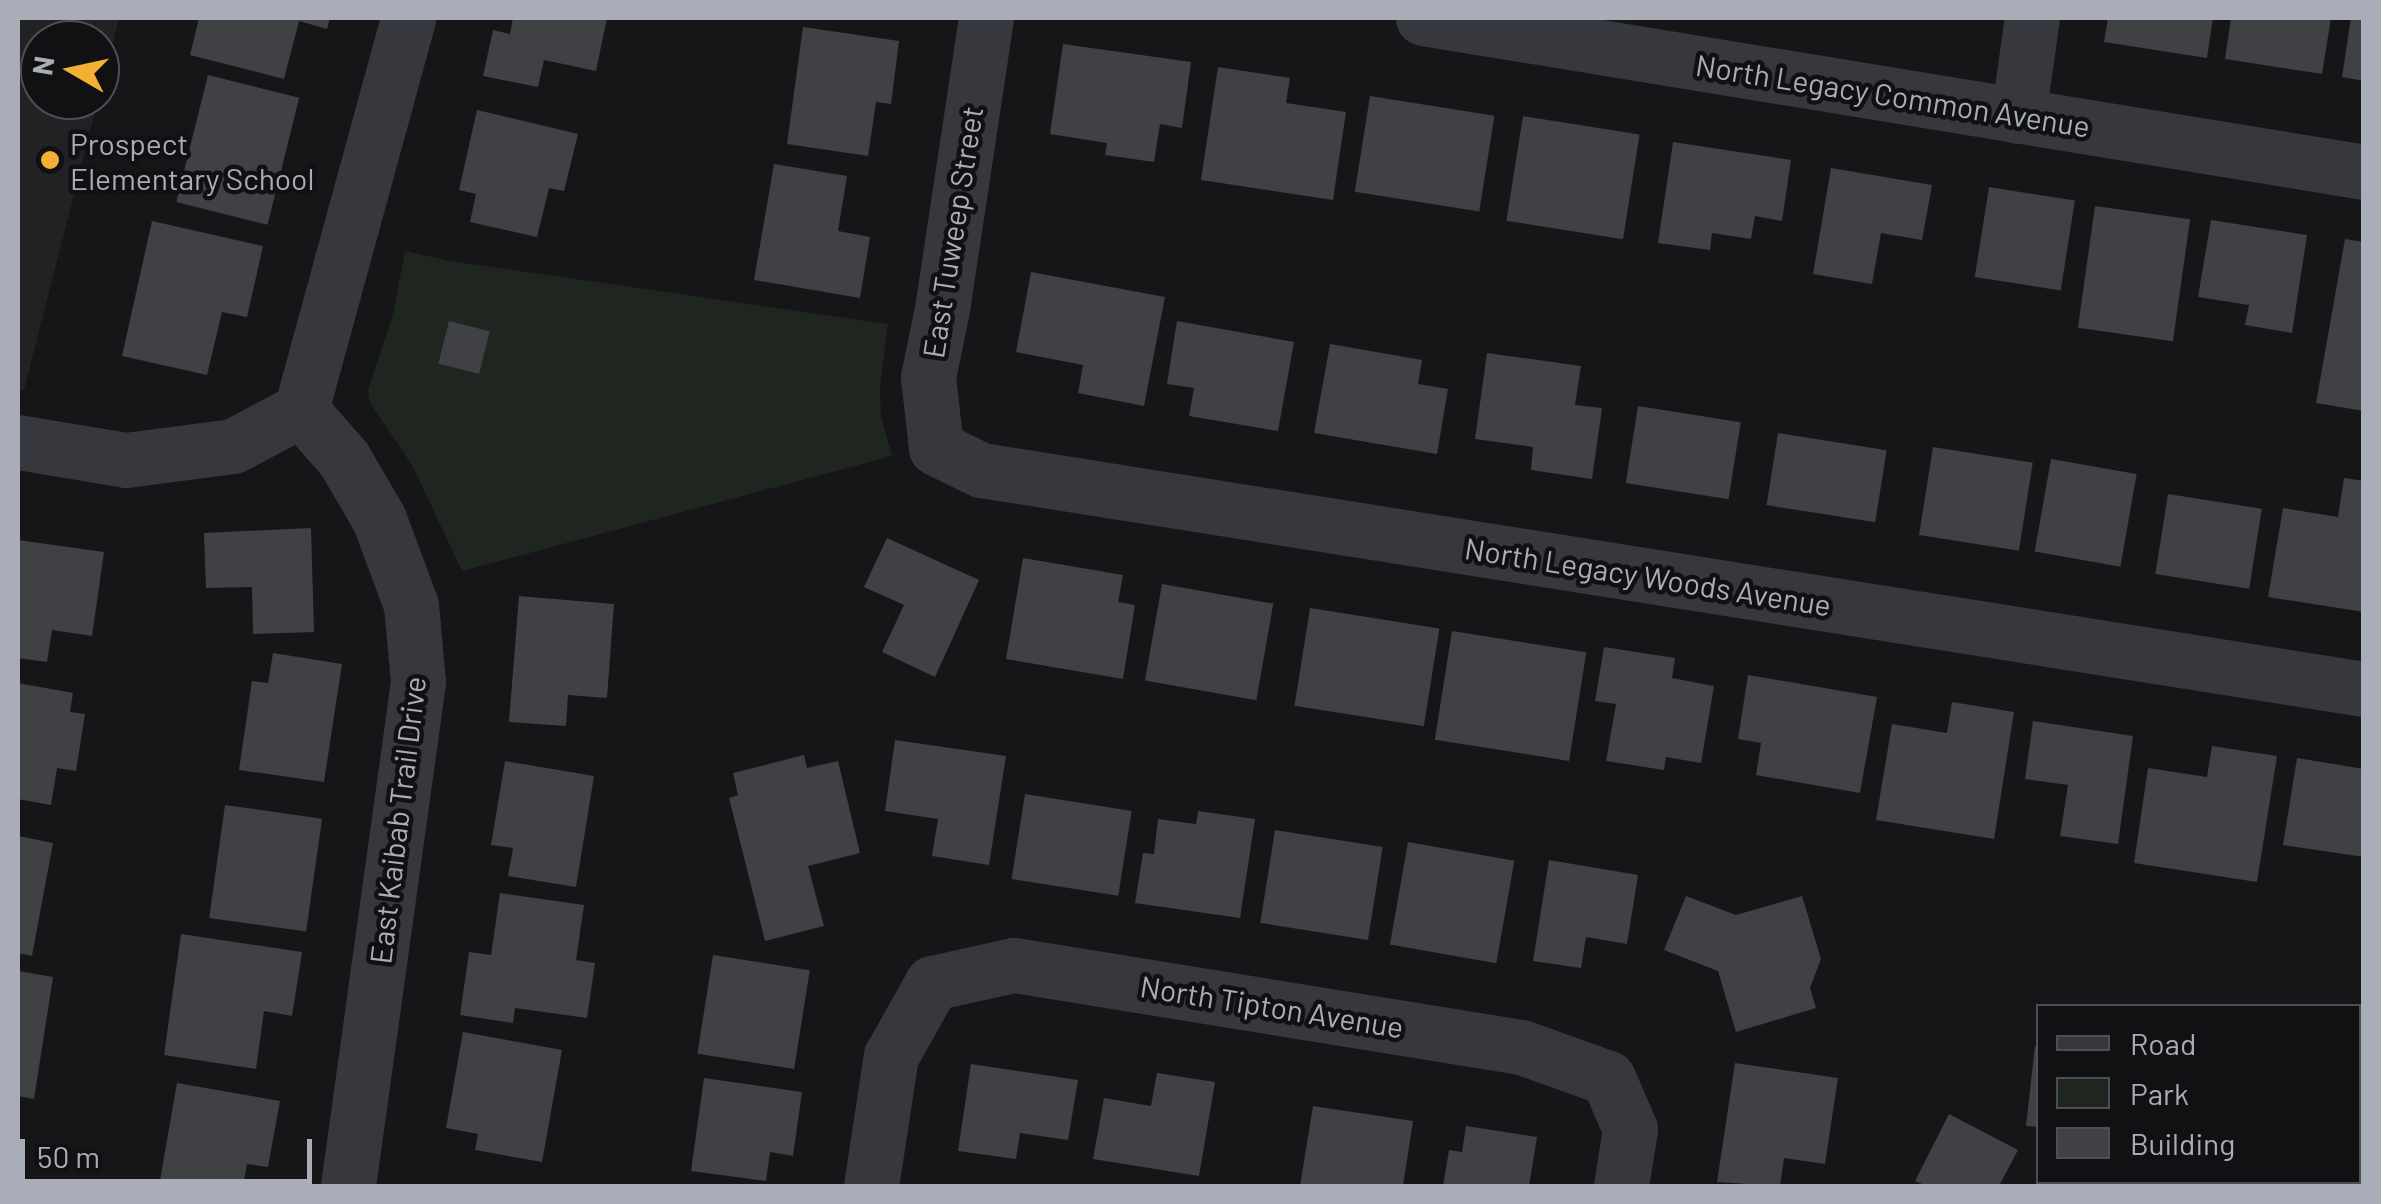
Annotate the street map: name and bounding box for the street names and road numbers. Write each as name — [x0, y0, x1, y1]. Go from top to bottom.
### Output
street label: North Legacy Common Avenue — [1693, 46, 2093, 144]
street label: East Tuweep Street — [914, 104, 990, 360]
street label: North Legacy Woods Avenue — [1462, 529, 1834, 623]
street label: East Kaibab Trail Drive — [362, 674, 432, 966]
street label: North Tipton Avenue — [1138, 967, 1406, 1045]

